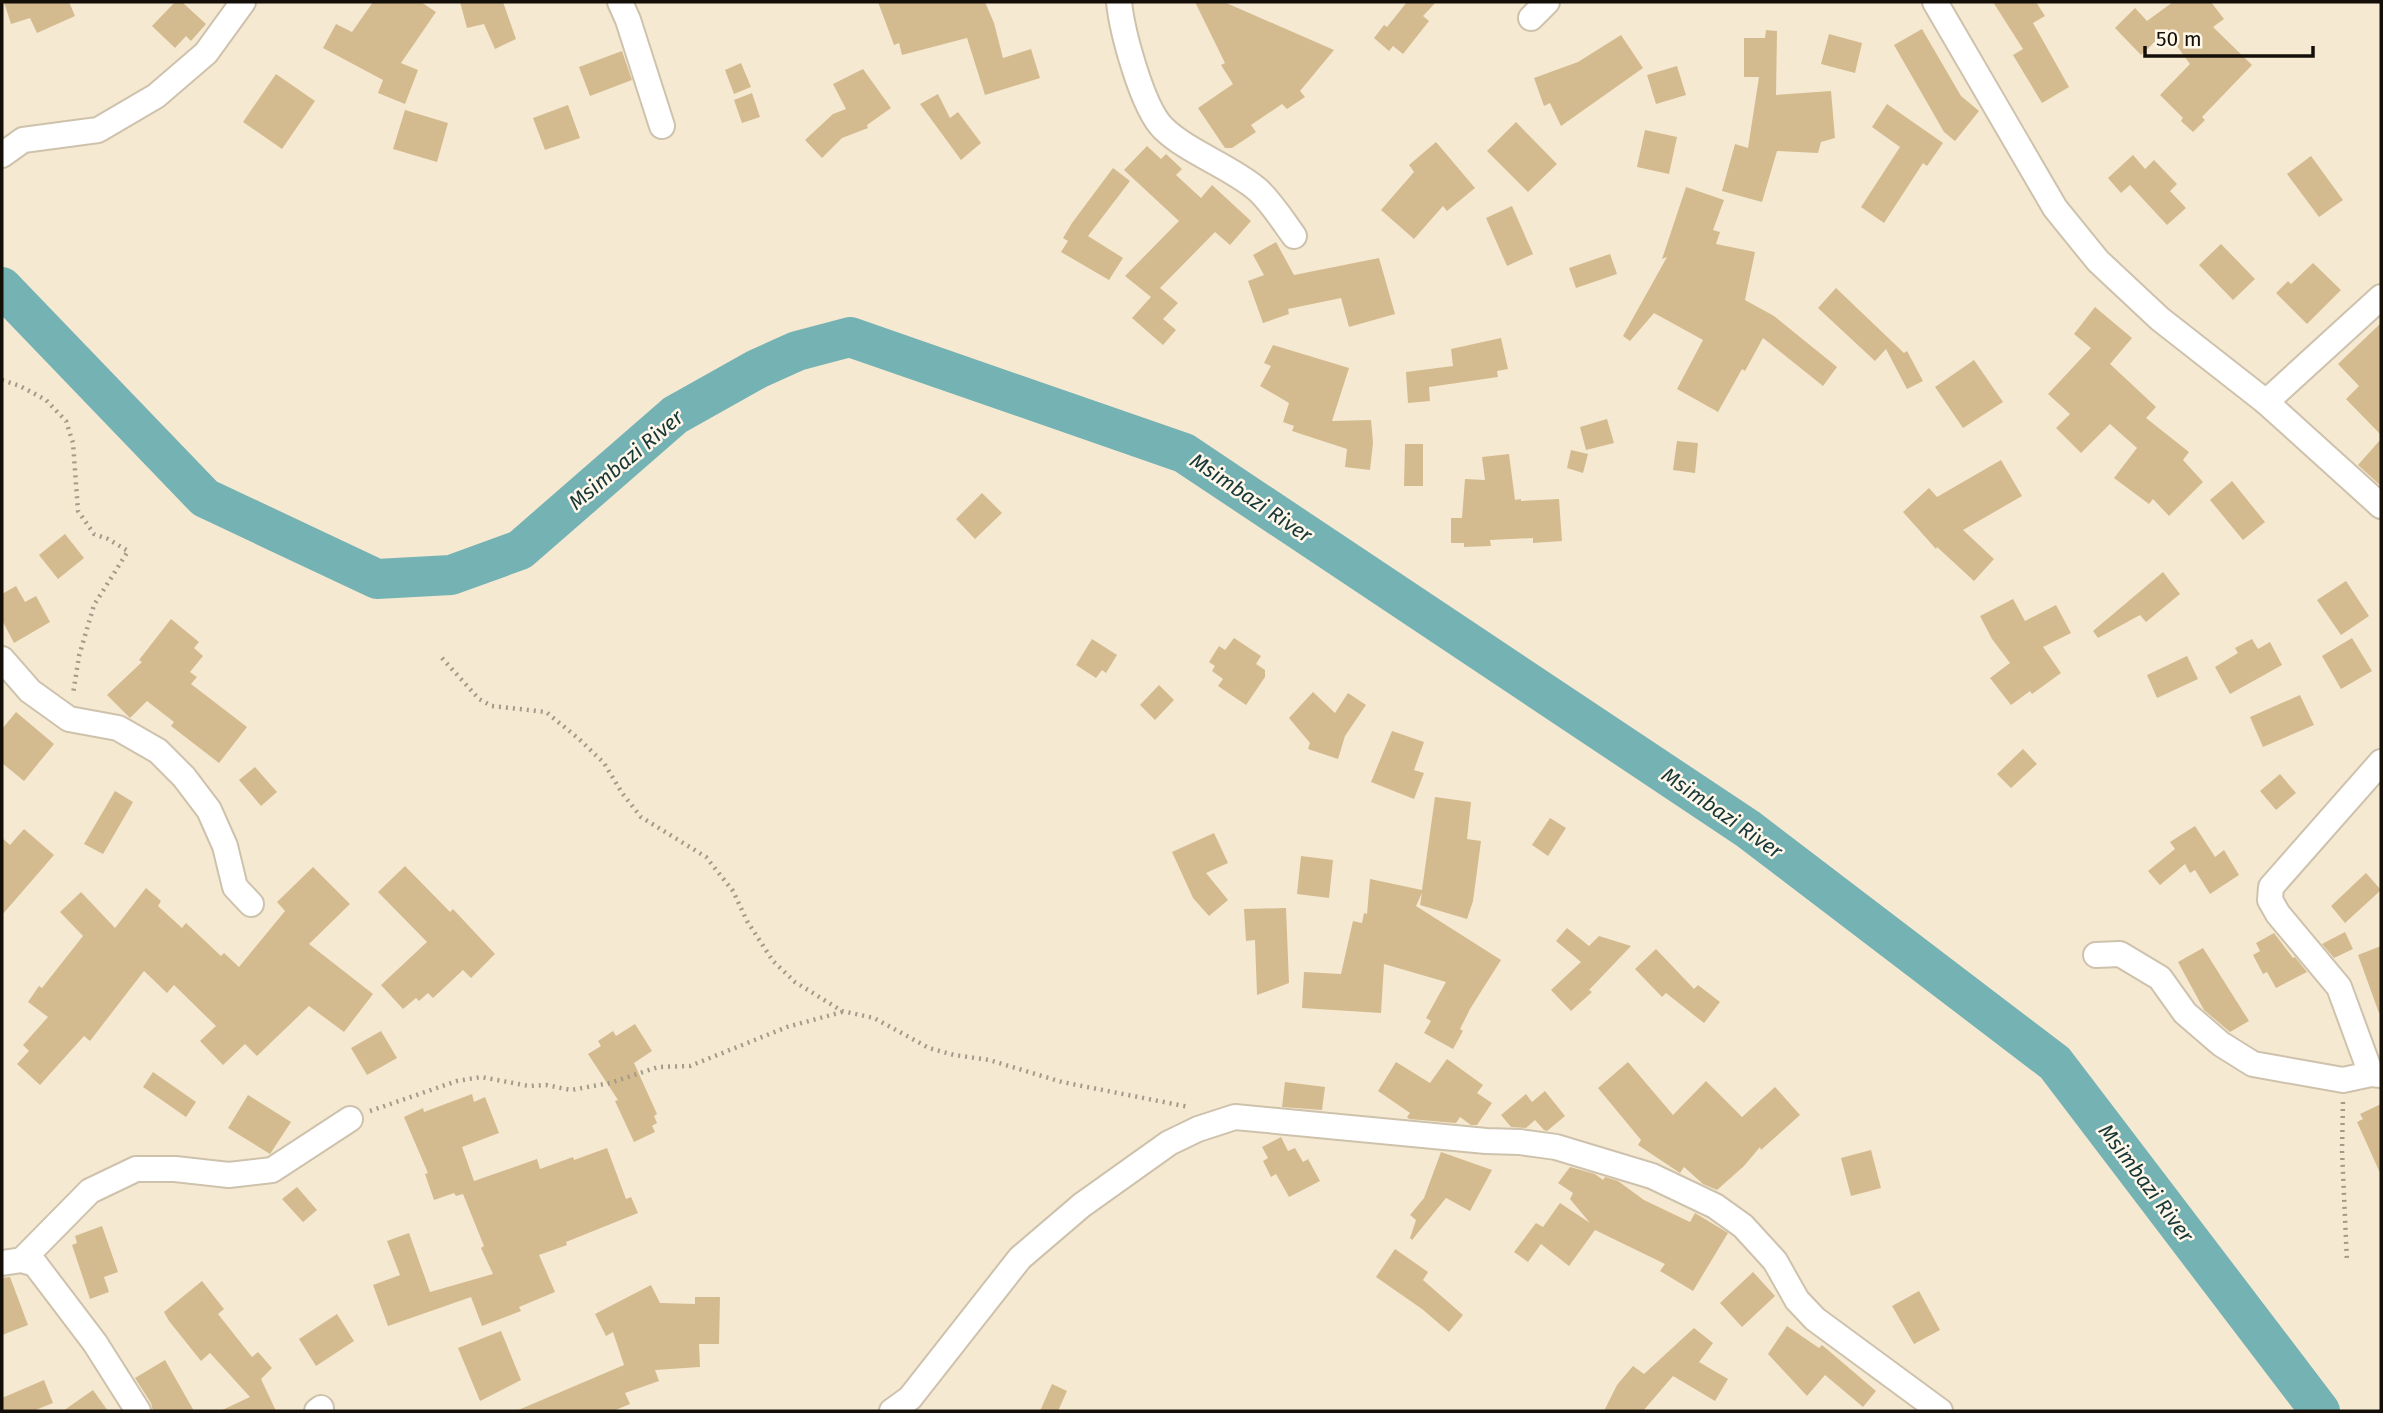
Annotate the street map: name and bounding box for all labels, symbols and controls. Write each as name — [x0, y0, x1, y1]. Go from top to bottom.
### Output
scale bar — [2145, 14, 2313, 58]
text: 50 m — [2156, 26, 2202, 52]
water label: Msimbazi River — [563, 404, 689, 515]
water label: Msimbazi River — [1185, 448, 1318, 549]
water label: Msimbazi River — [1657, 762, 1788, 865]
water label: Msimbazi River — [2093, 1119, 2200, 1248]

